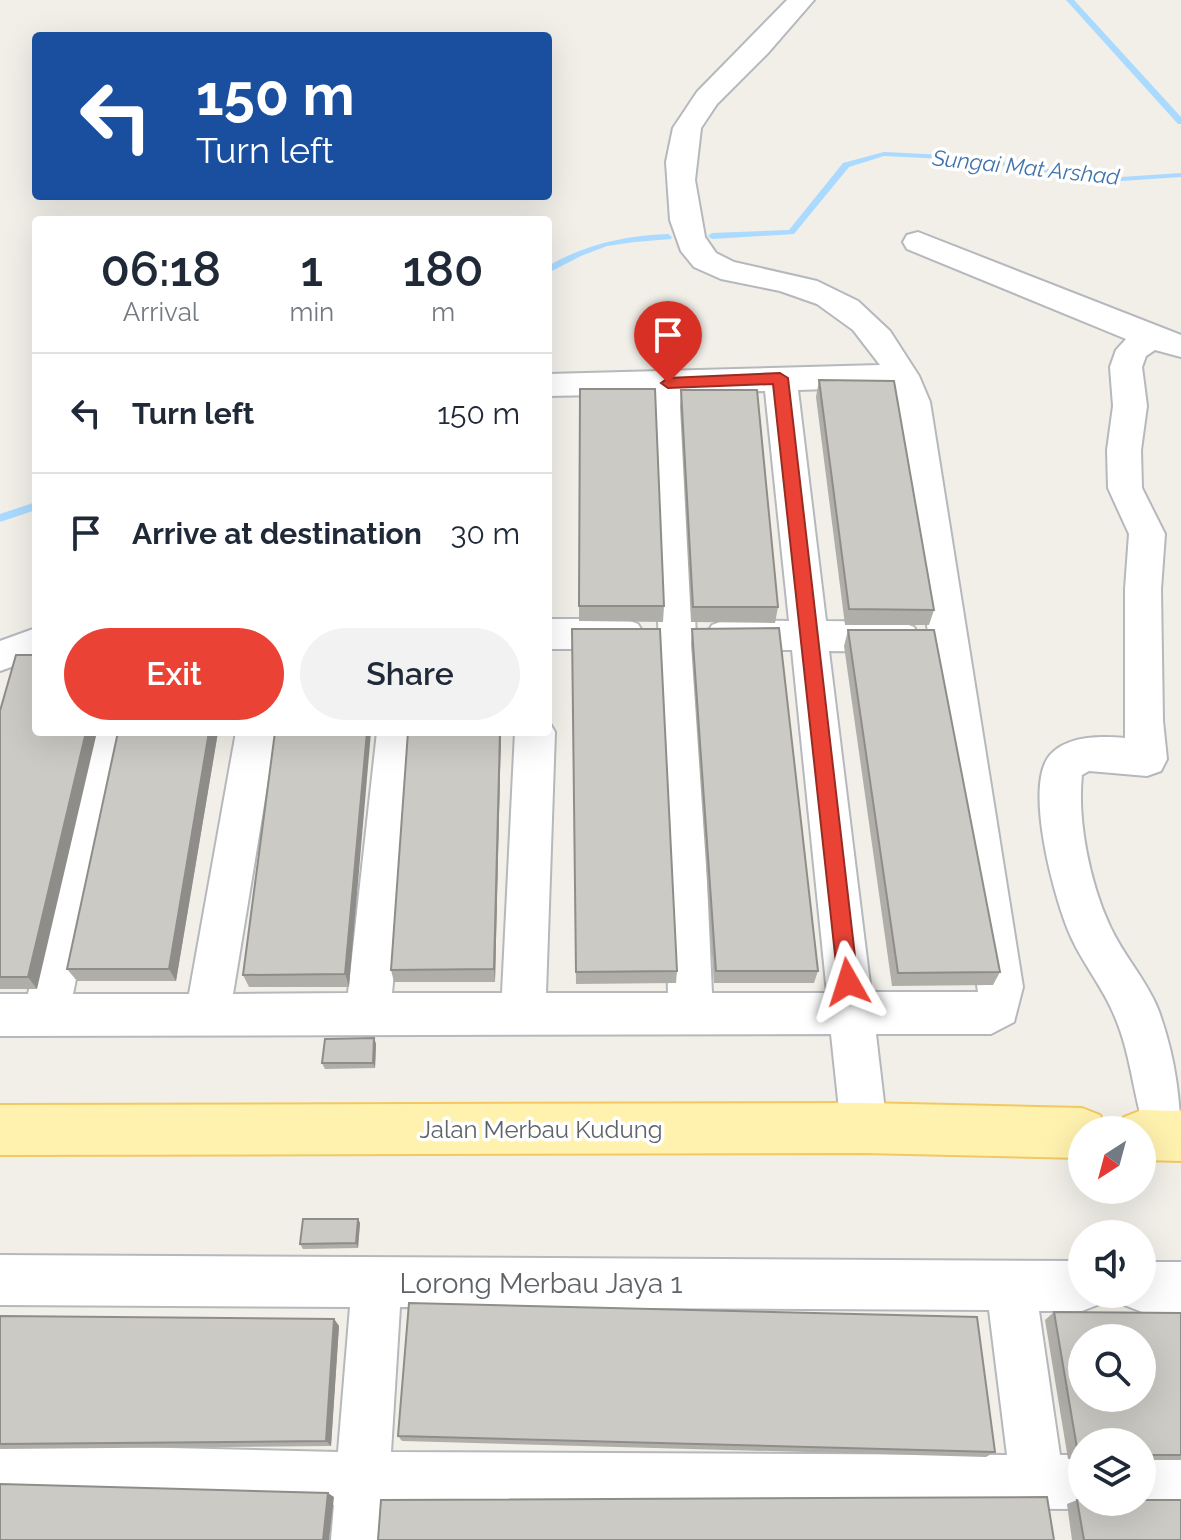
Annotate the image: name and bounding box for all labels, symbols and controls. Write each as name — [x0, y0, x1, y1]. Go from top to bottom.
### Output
text: 150 m — [196, 62, 355, 128]
icon: left — [64, 64, 168, 168]
text: Turn left — [196, 129, 334, 171]
water label: Sungai Mat Arshad — [930, 144, 1122, 190]
text: 06:18 — [100, 241, 221, 297]
text: 1 — [301, 241, 323, 297]
text: 180 — [403, 241, 484, 297]
text: Arrival — [123, 297, 199, 327]
text: min — [290, 297, 334, 327]
text: m — [431, 297, 455, 327]
pin — [634, 301, 702, 383]
icon: arrive — [646, 313, 690, 357]
icon: left — [64, 391, 108, 435]
text: Turn left — [132, 396, 254, 431]
text: 150 m — [437, 396, 520, 431]
icon: arrive — [64, 511, 108, 555]
text: Arrive at destination — [132, 516, 422, 551]
text: 30 m — [450, 516, 520, 551]
button: Exit — [64, 628, 284, 720]
button: Share — [300, 628, 520, 720]
position arrow — [806, 940, 890, 1024]
street label: Jalan Merbau Kudung — [419, 1115, 663, 1144]
north arrow — [1068, 1116, 1156, 1204]
map controls — [1068, 1116, 1156, 1516]
button: sound — [1068, 1220, 1156, 1308]
street label: Lorong Merbau Jaya 1 — [400, 1267, 682, 1300]
button: search — [1068, 1324, 1156, 1412]
button: layers — [1068, 1428, 1156, 1516]

